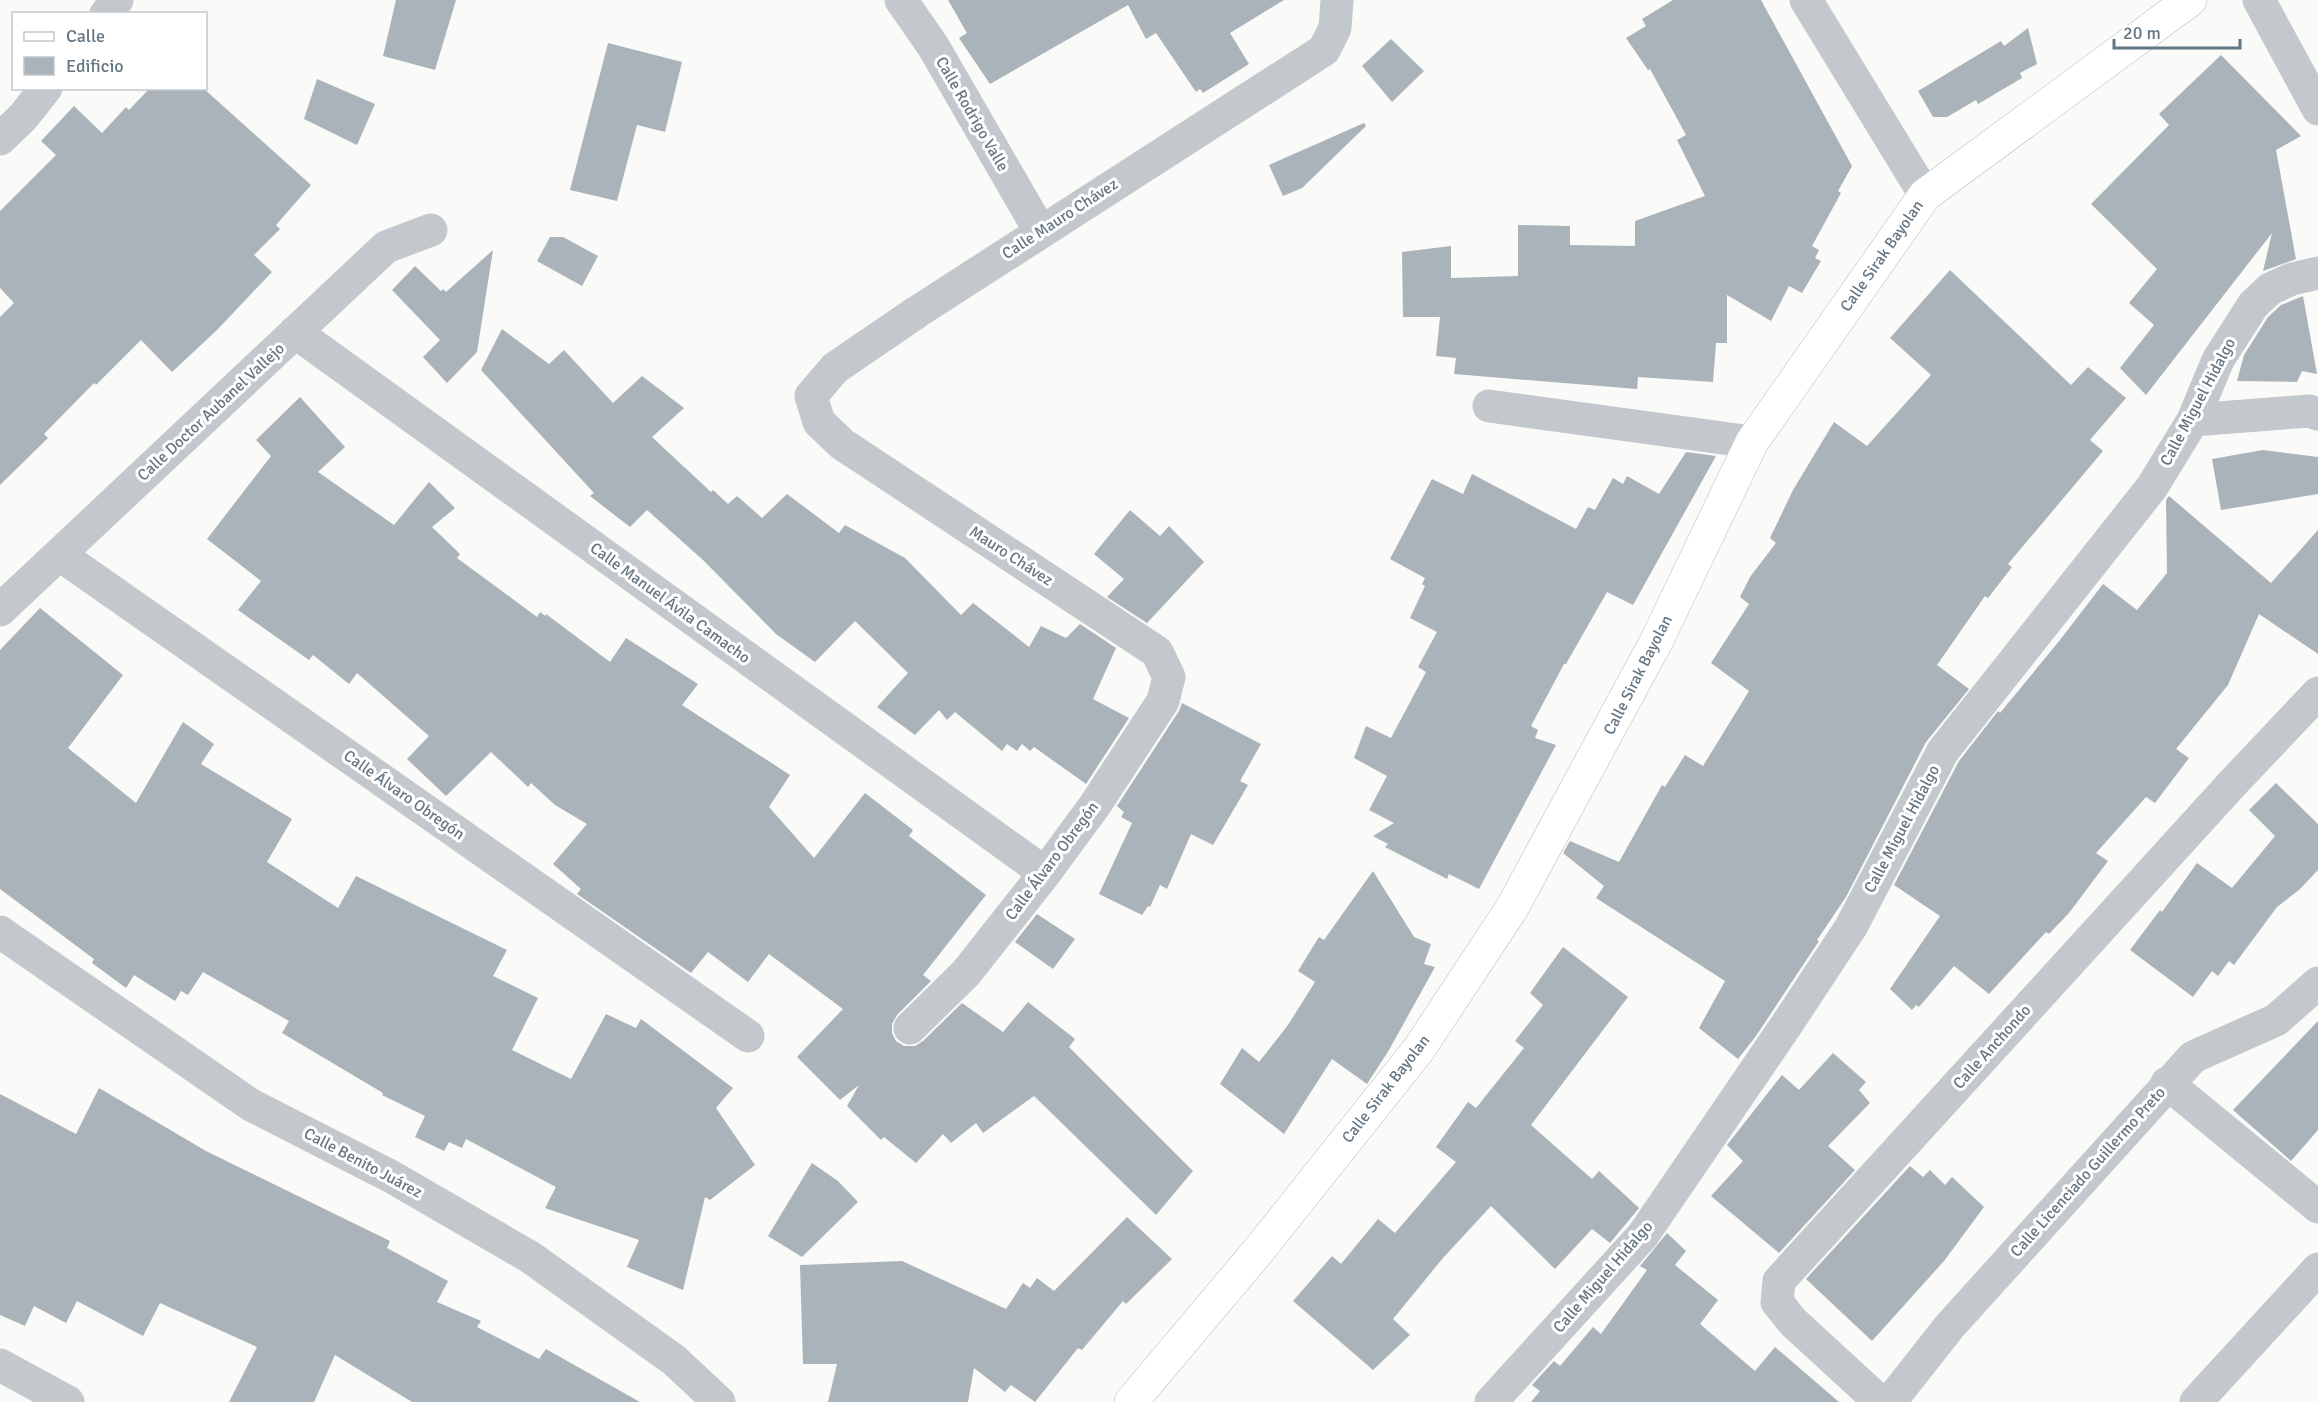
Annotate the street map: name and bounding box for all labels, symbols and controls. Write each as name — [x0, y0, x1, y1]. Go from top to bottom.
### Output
legend — [12, 12, 207, 90]
scale bar — [2114, 12, 2240, 50]
text: 20 m — [2123, 22, 2161, 44]
text: Calle — [66, 25, 105, 47]
street label: Calle Rodrigo Valle — [931, 53, 1013, 175]
text: Edificio — [66, 55, 124, 77]
street label: Calle Mauro Chávez — [998, 174, 1122, 264]
street label: Calle Sirak Bayolan — [1836, 196, 1928, 316]
street label: Calle Miguel Hidalgo — [2156, 335, 2240, 469]
street label: Calle Doctor Aubanel Vallejo — [133, 339, 289, 485]
street label: Mauro Chávez — [965, 522, 1057, 590]
street label: Calle Manuel Ávila Camacho — [586, 538, 754, 668]
street label: Calle Sirak Bayolan — [1599, 612, 1677, 738]
street label: Calle Álvaro Obregón — [340, 746, 468, 844]
street label: Calle Miguel Hidalgo — [1860, 762, 1944, 896]
street label: Calle Álvaro Obregón — [1001, 798, 1103, 924]
street label: Calle Anchondo — [1949, 1001, 2035, 1093]
street label: Calle Sirak Bayolan — [1338, 1031, 1434, 1147]
street label: Calle Licenciado Guillermo Preto — [2006, 1083, 2170, 1261]
street label: Calle Benito Juárez — [300, 1123, 426, 1203]
street label: Calle Miguel Hidalgo — [1549, 1217, 1657, 1337]

